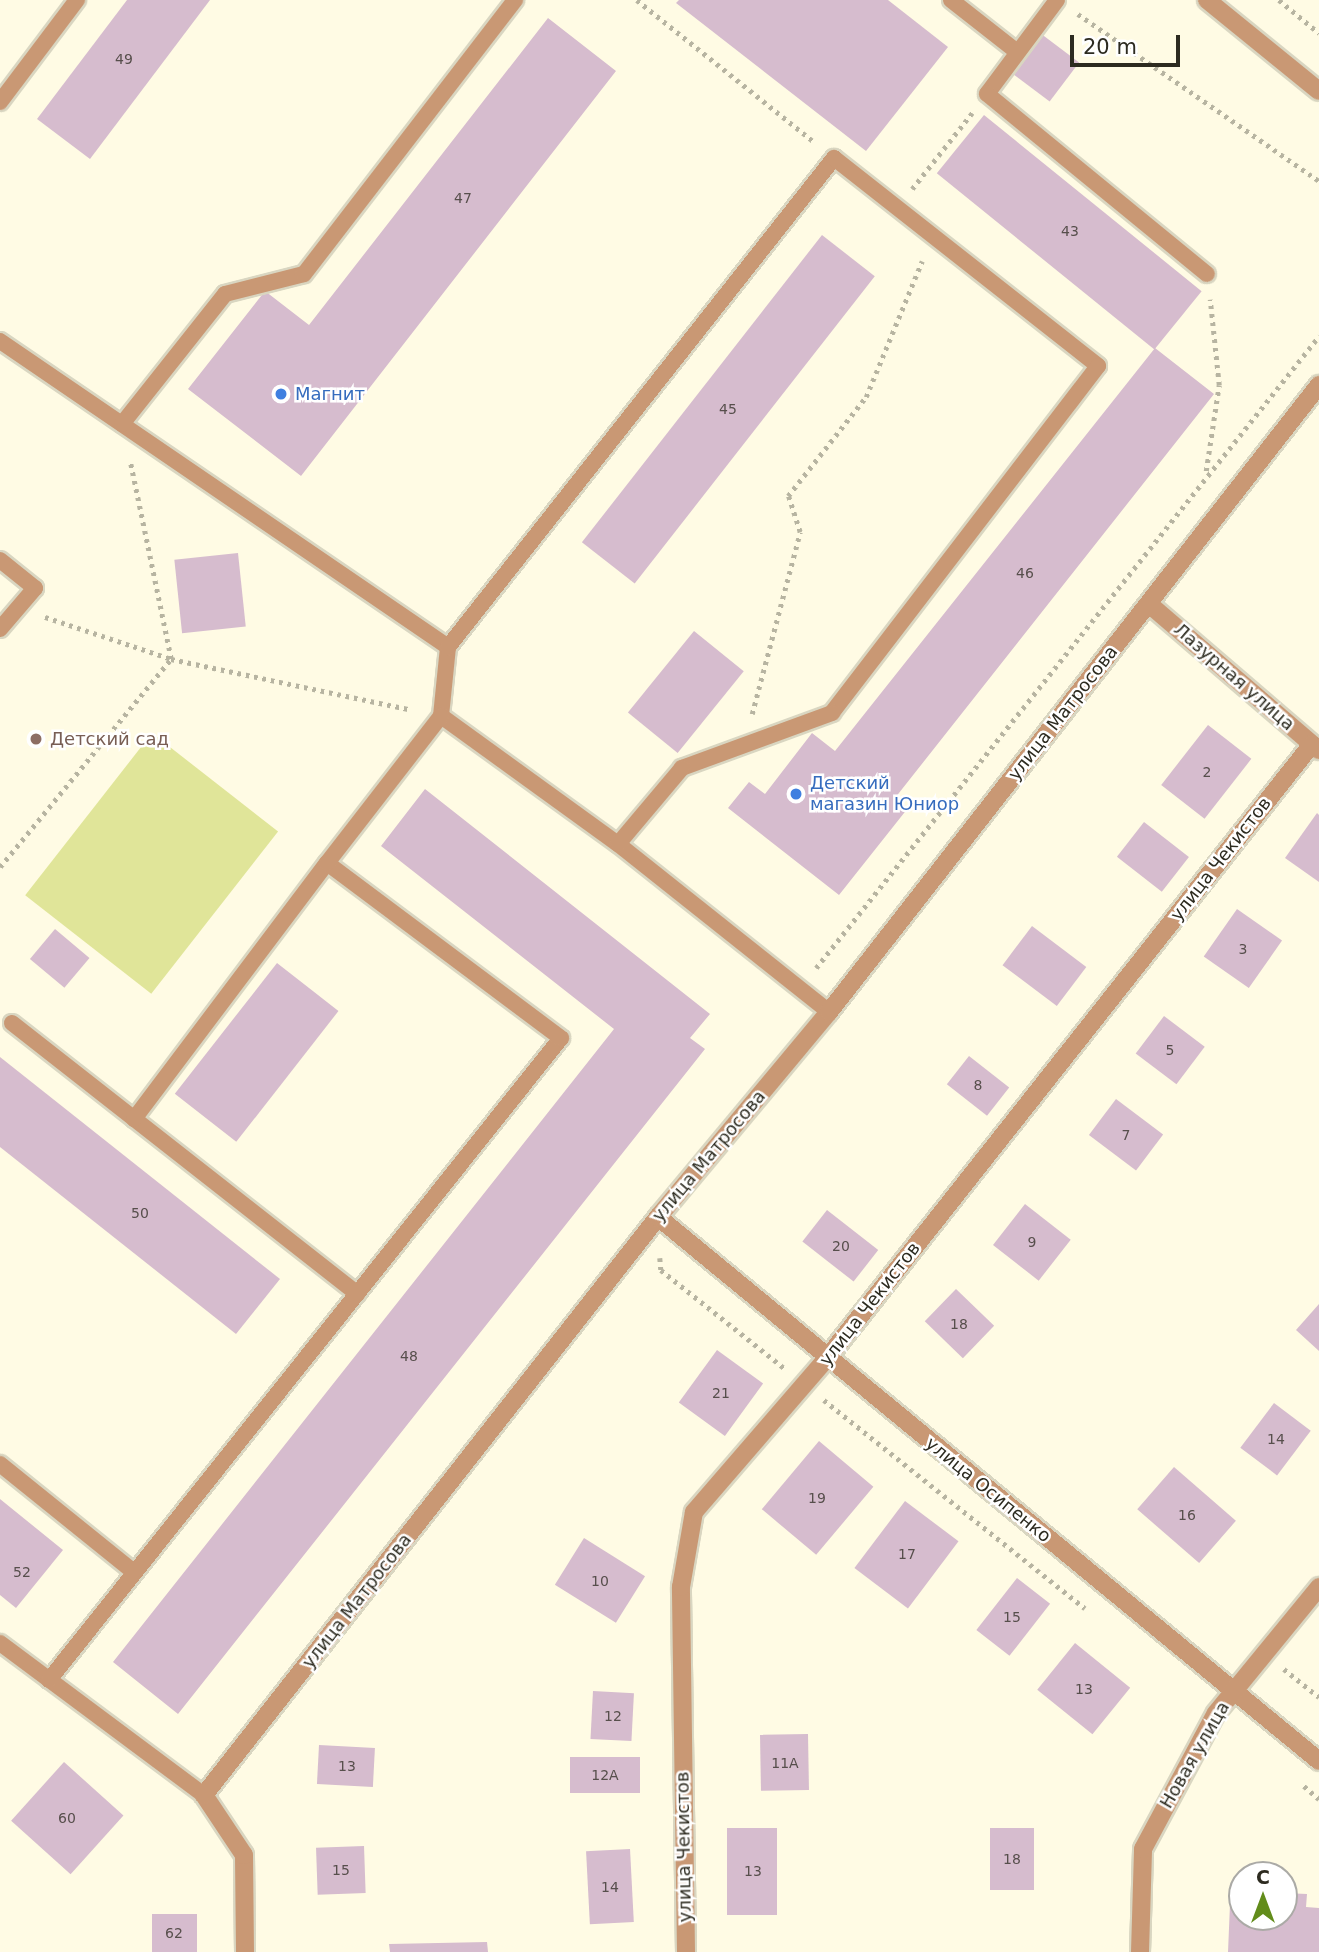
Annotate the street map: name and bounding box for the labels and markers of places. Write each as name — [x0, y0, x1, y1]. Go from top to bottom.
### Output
place label: Магнит — [295, 383, 365, 405]
marker: Магнит — [273, 386, 289, 402]
place label: Детский сад — [50, 728, 169, 750]
marker: Детский сад — [28, 731, 44, 747]
place label: Детский магазин Юниор — [810, 773, 959, 816]
marker: Детский магазин Юниор — [788, 786, 804, 802]

